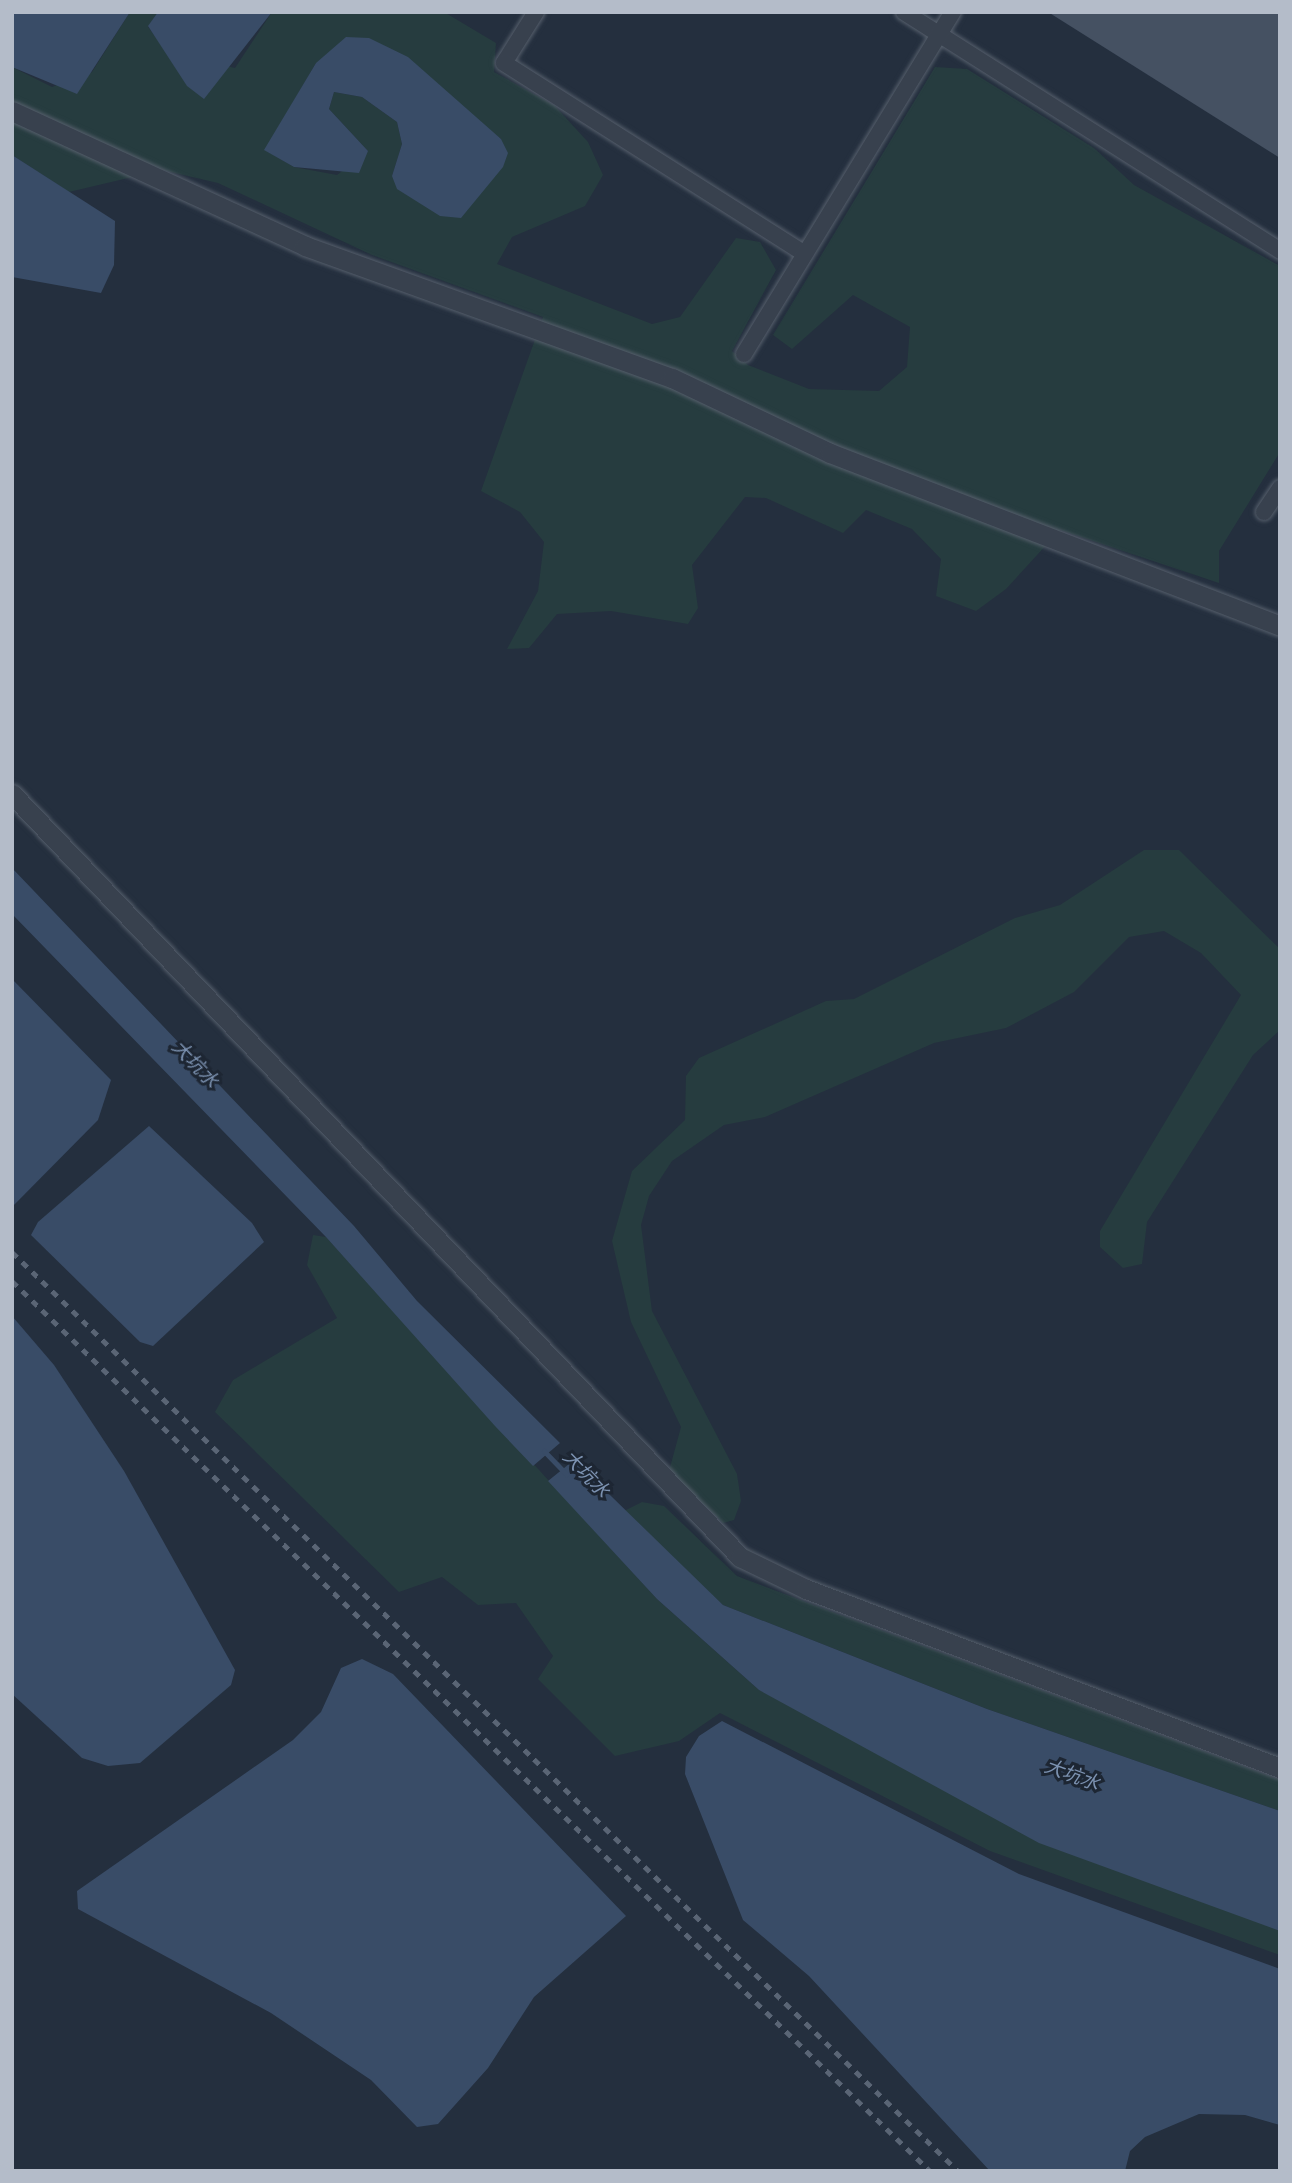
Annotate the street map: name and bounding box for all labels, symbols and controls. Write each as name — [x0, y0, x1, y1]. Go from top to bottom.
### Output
water label: 大坑水 — [167, 1036, 223, 1092]
water label: 大坑水 — [558, 1446, 614, 1502]
water label: 大坑水 — [1041, 1755, 1103, 1795]

